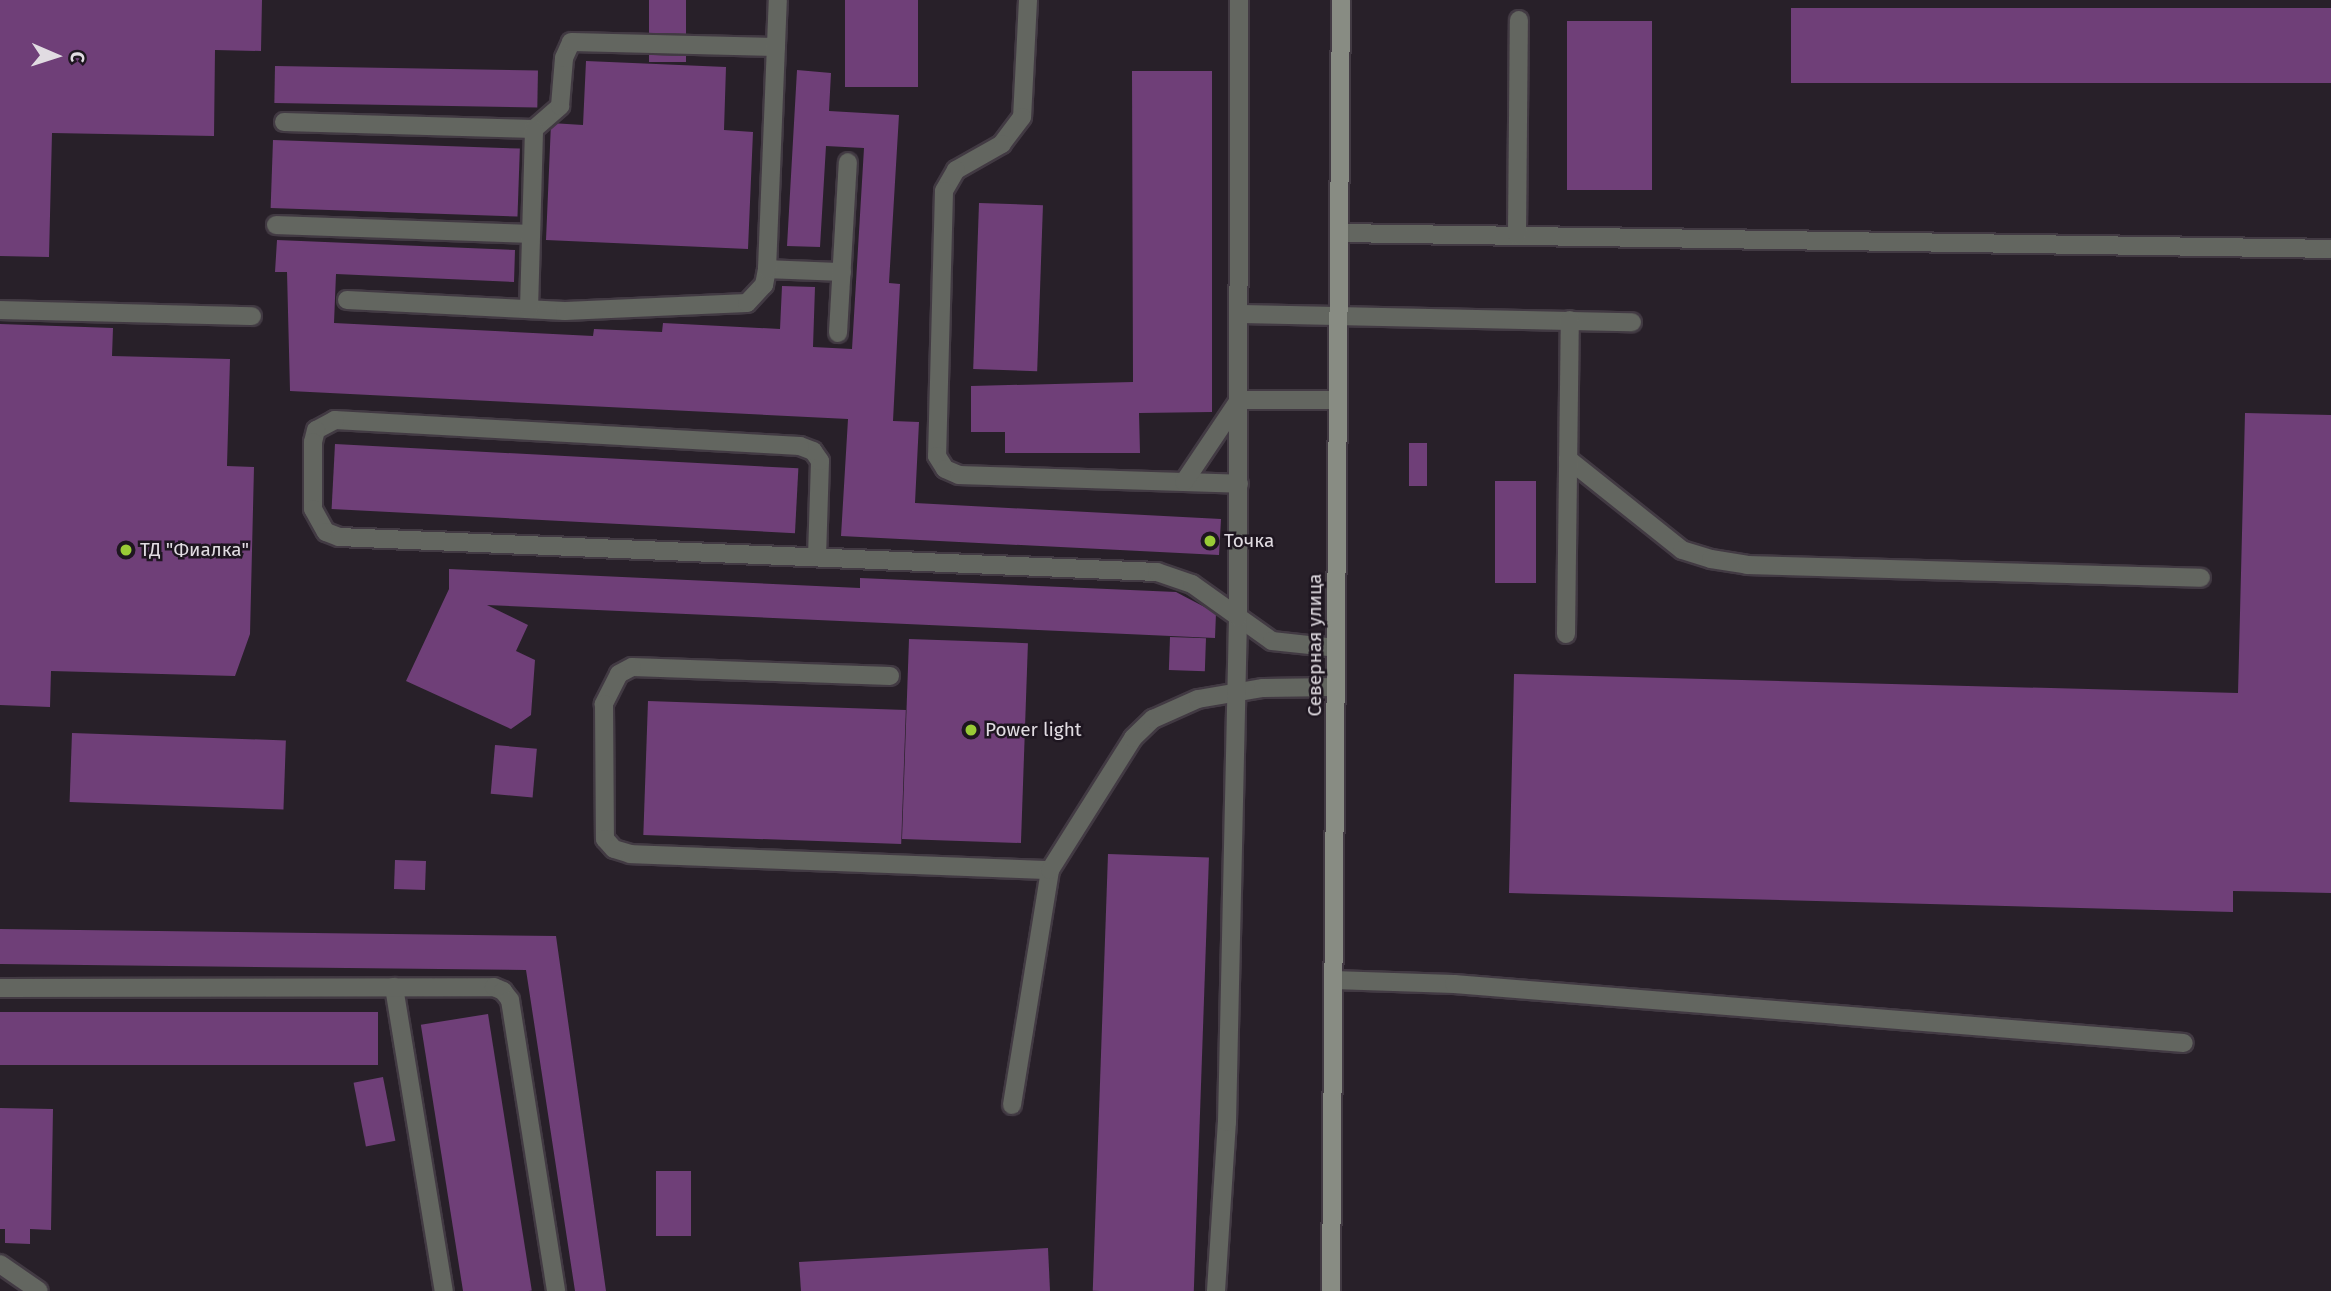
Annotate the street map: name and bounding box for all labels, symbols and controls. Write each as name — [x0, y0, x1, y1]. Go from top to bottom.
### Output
north arrow — [21, 21, 91, 91]
text: С — [66, 51, 89, 63]
place label: Точка — [1224, 530, 1274, 552]
marker: Точка — [1202, 533, 1218, 549]
place label: ТД "Фиалка" — [140, 539, 249, 561]
marker: ТД "Фиалка" — [118, 542, 134, 558]
street label: Северная улица — [1304, 574, 1326, 716]
place label: Power light — [985, 719, 1082, 741]
marker: Power light — [963, 722, 979, 738]

